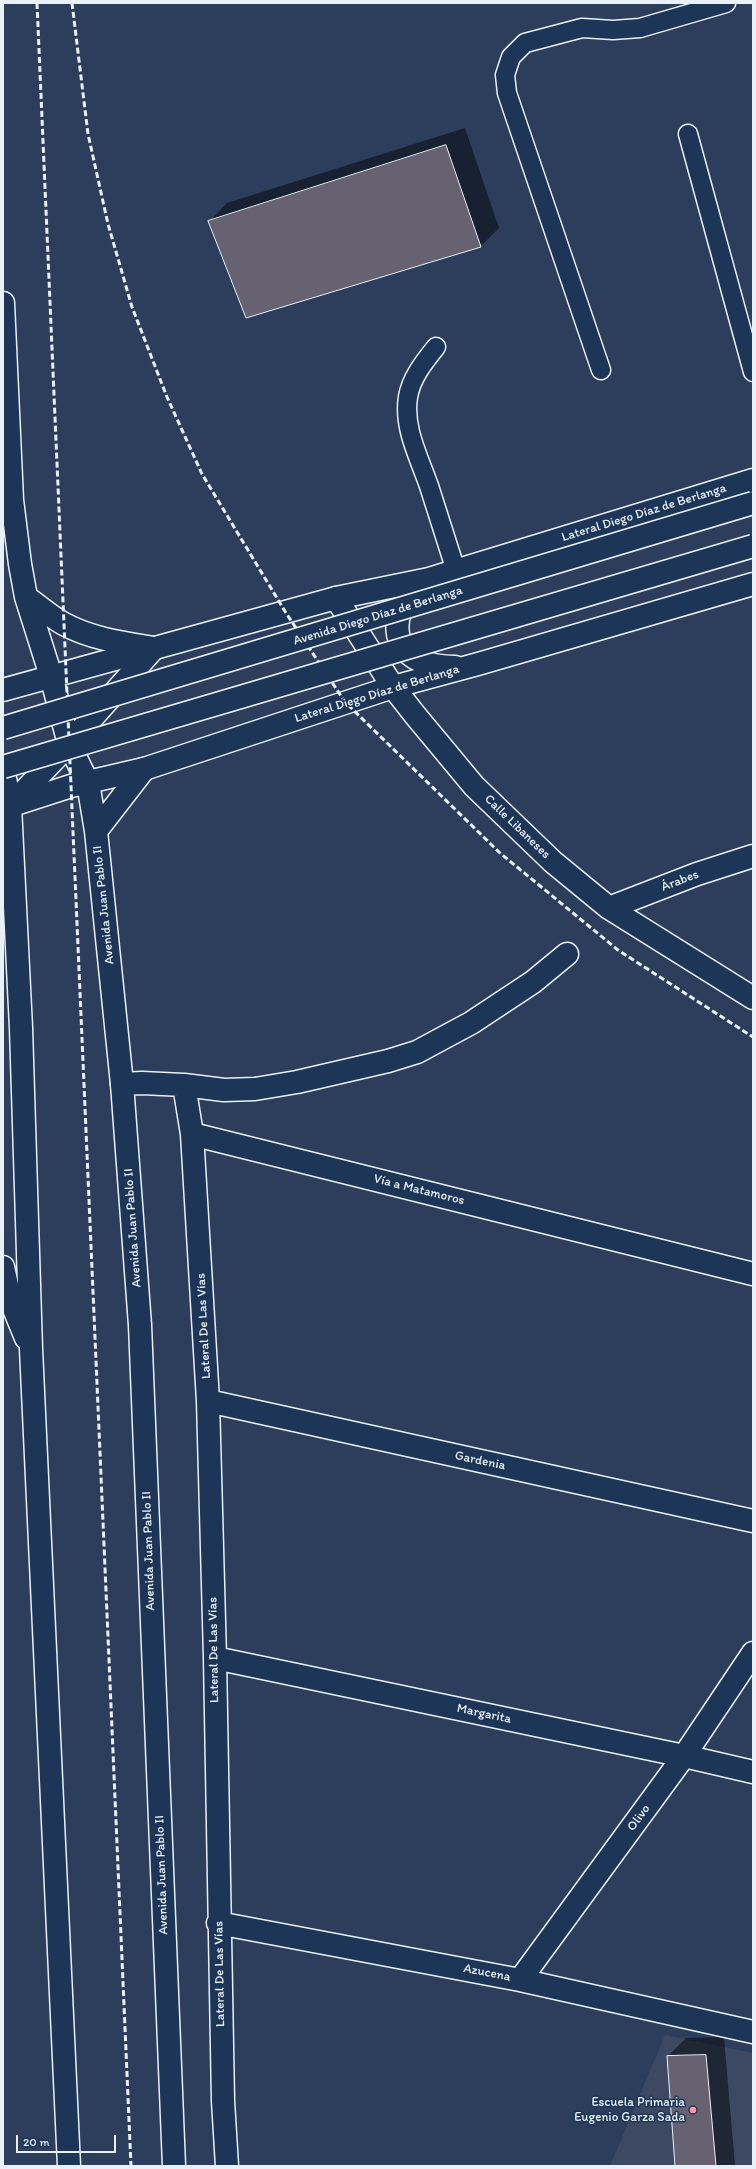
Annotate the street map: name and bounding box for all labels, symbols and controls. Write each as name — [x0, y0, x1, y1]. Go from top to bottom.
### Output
street label: Lateral Diego Díaz de Berlanga — [560, 480, 728, 546]
street label: Avenida Diego Díaz de Berlanga — [291, 583, 465, 649]
street label: Lateral Diego Díaz de Berlanga — [293, 661, 461, 727]
street label: Calle Libaneses — [481, 792, 553, 862]
street label: Avenida Juan Pablo II — [90, 845, 118, 965]
street label: Árabes — [659, 867, 701, 895]
street label: Avenida Juan Pablo II — [121, 1168, 145, 1288]
street label: Vía a Matamoros — [372, 1171, 466, 1209]
street label: Lateral De Las Vías — [193, 1273, 215, 1379]
street label: Gardenia — [453, 1448, 507, 1474]
street label: Avenida Juan Pablo II — [139, 1491, 159, 1611]
street label: Lateral De Las Vías — [205, 1597, 223, 1703]
street label: Margarita — [455, 1701, 513, 1727]
street label: Olivo — [624, 1802, 654, 1834]
street label: Avenida Juan Pablo II — [152, 1815, 172, 1935]
street label: Lateral De Las Vías — [211, 1921, 229, 2027]
street label: Azucena — [462, 1961, 512, 1985]
place label: Escuela Primaria Eugenio Garza Sada — [574, 2095, 685, 2126]
marker: Escuela Primaria Eugenio Garza Sada — [688, 2105, 698, 2115]
scale bar — [18, 2127, 118, 2153]
text: 20 m — [23, 2135, 50, 2149]

